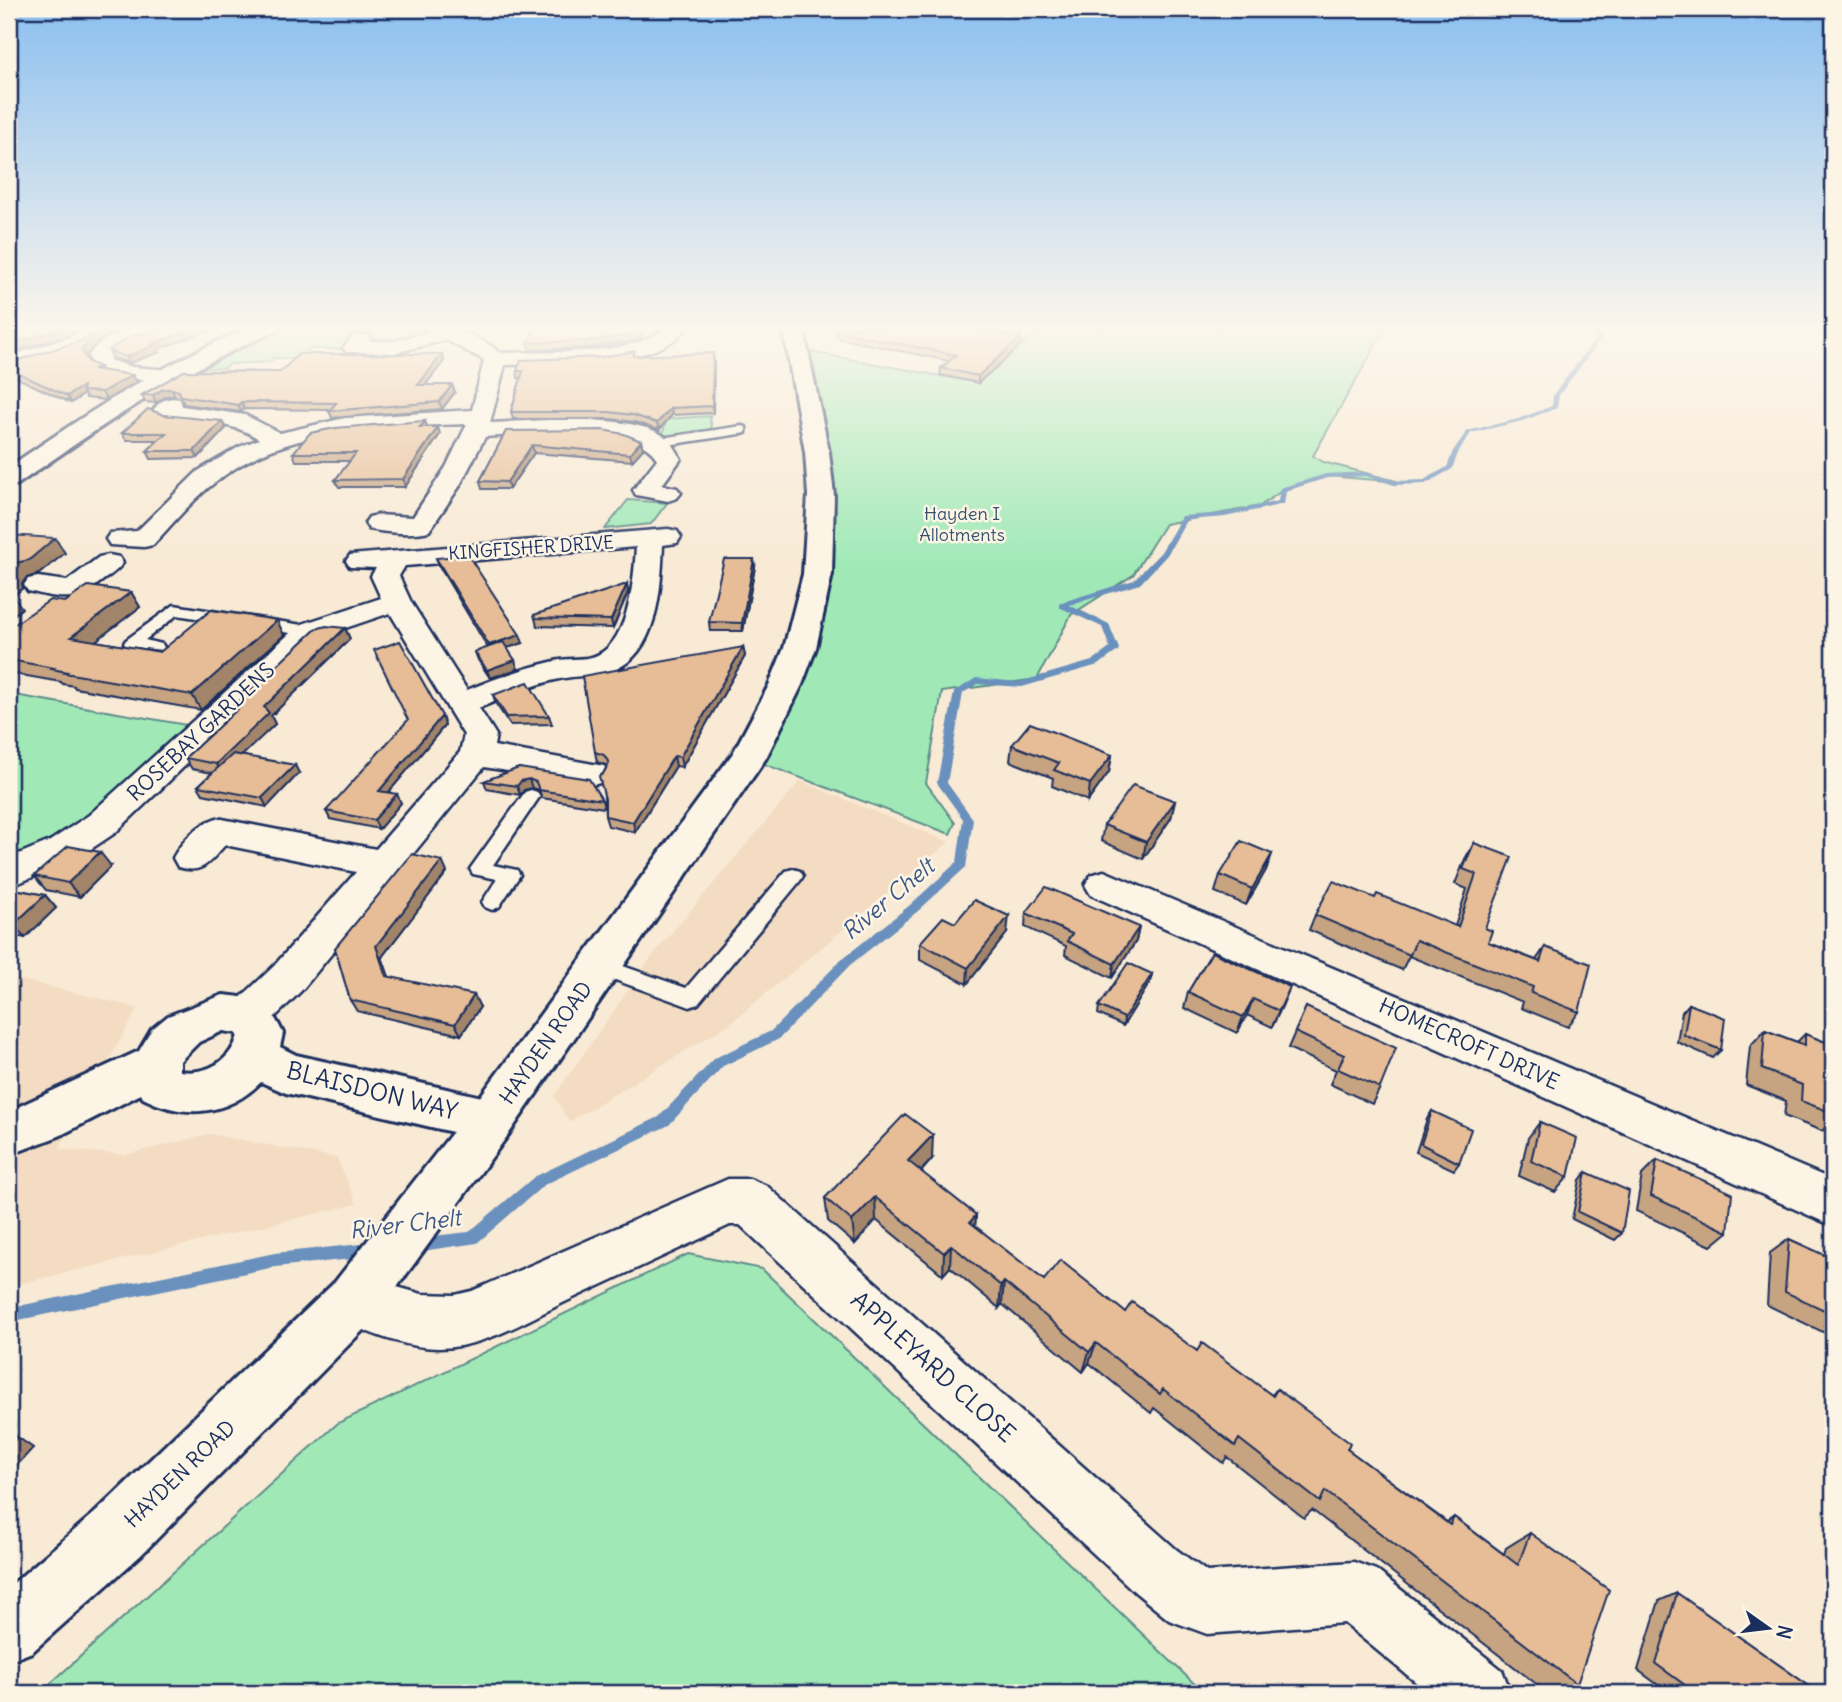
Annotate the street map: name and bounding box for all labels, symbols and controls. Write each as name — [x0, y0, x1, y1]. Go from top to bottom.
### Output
park label: Hayden I Allotments — [919, 502, 1005, 546]
street label: KINGFISHER DRIVE — [448, 530, 614, 565]
street label: ROSEBAY GARDENS — [121, 656, 280, 807]
water label: River Chelt — [835, 849, 942, 946]
street label: HAYDEN ROAD — [493, 976, 598, 1109]
street label: HOMECROFT DRIVE — [1375, 992, 1564, 1095]
street label: BLAISDON WAY — [284, 1054, 461, 1126]
water label: River Chelt — [348, 1202, 465, 1245]
street label: APPLEYARD CLOSE — [845, 1284, 1022, 1448]
street label: HAYDEN ROAD — [119, 1414, 241, 1533]
north arrow — [1734, 1594, 1804, 1664]
text: N — [1771, 1623, 1798, 1641]

